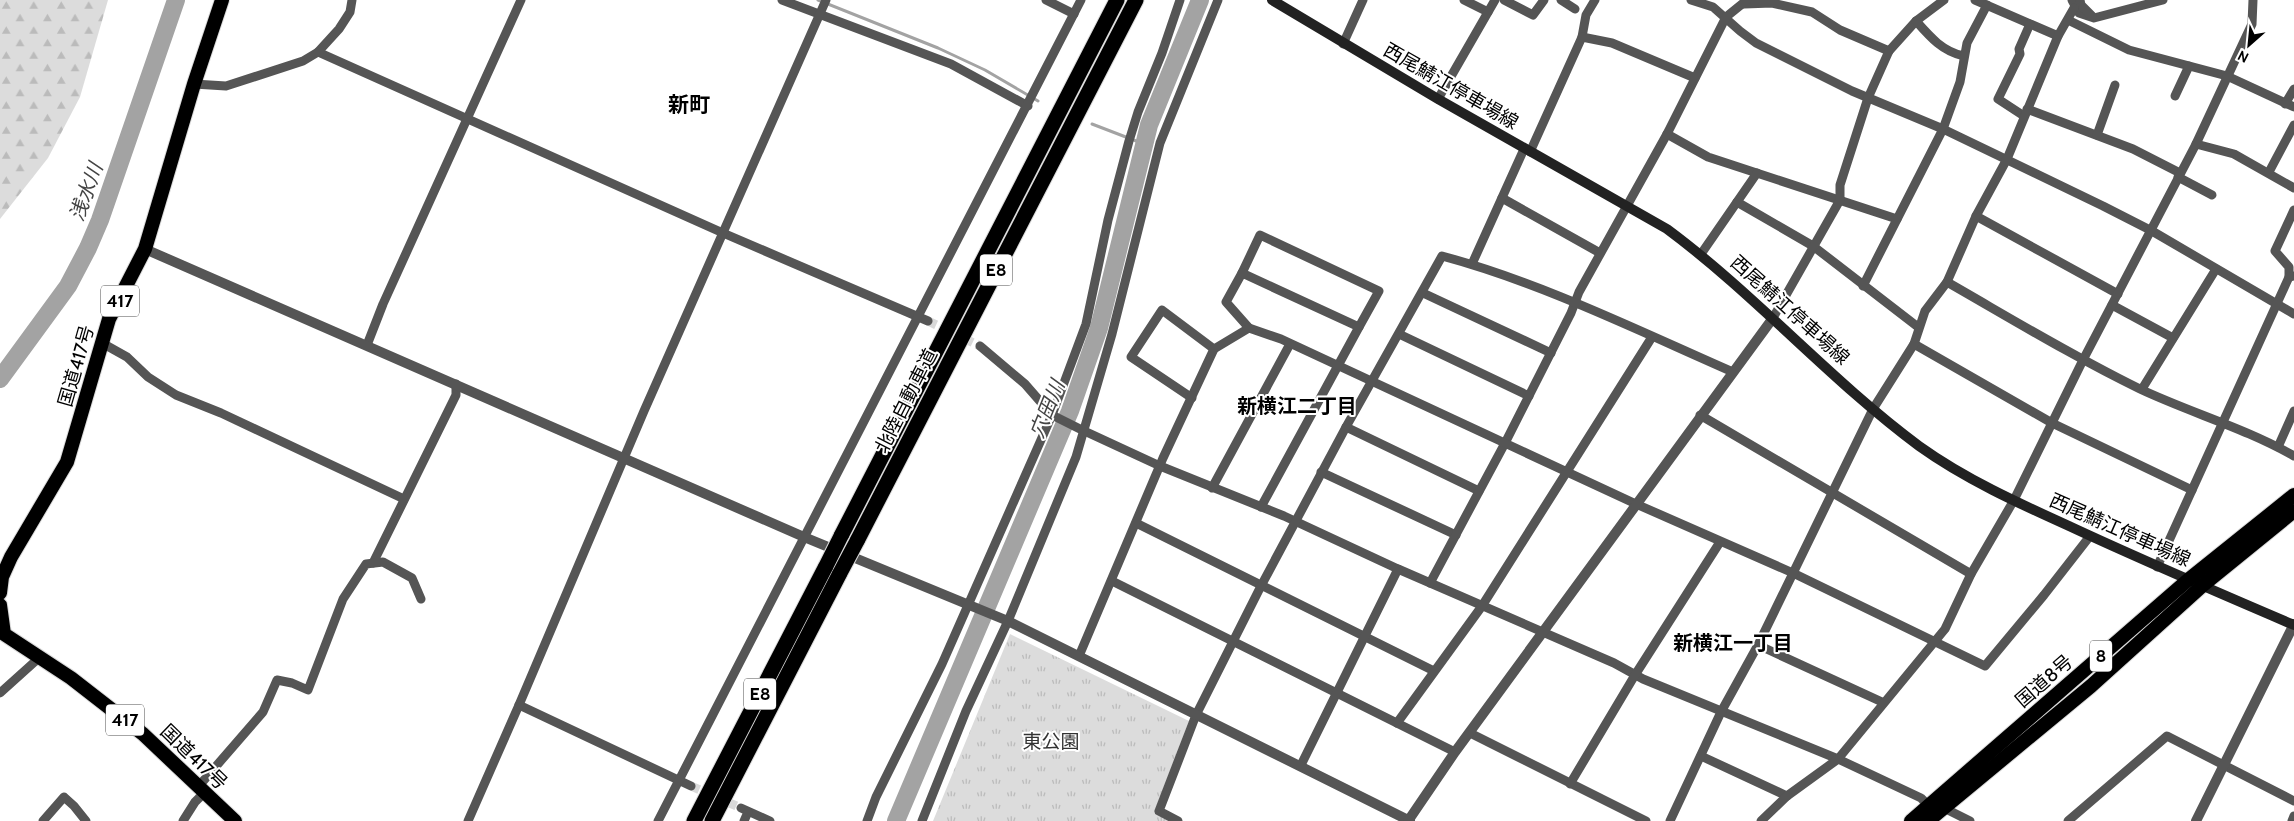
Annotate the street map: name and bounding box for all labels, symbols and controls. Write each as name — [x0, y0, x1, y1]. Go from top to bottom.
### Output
north arrow — [2224, 20, 2274, 70]
street label: 西尾鯖江停車場線 — [1379, 38, 1523, 134]
text: N — [2235, 46, 2252, 67]
district label: 新町 — [668, 92, 710, 117]
water label: 浅水川 — [64, 158, 108, 224]
street label: 西尾鯖江停車場線 — [1726, 251, 1854, 369]
road number: E8 — [980, 254, 1012, 286]
road number: 417 — [101, 286, 139, 316]
street label: 国道417号 — [53, 323, 99, 409]
street label: 北陸自動車道 — [870, 345, 942, 457]
water label: 穴田川 — [1025, 375, 1070, 441]
district label: 新横江二丁目 — [1237, 394, 1357, 418]
street label: 西尾鯖江停車場線 — [2046, 489, 2194, 571]
district label: 新横江一丁目 — [1673, 631, 1793, 655]
road number: 8 — [2090, 640, 2112, 671]
street label: 国道8号 — [2011, 650, 2077, 712]
road number: E8 — [744, 679, 776, 710]
road number: 417 — [106, 704, 144, 736]
street label: 国道417号 — [156, 720, 232, 794]
park label: 東公園 — [1022, 730, 1080, 753]

